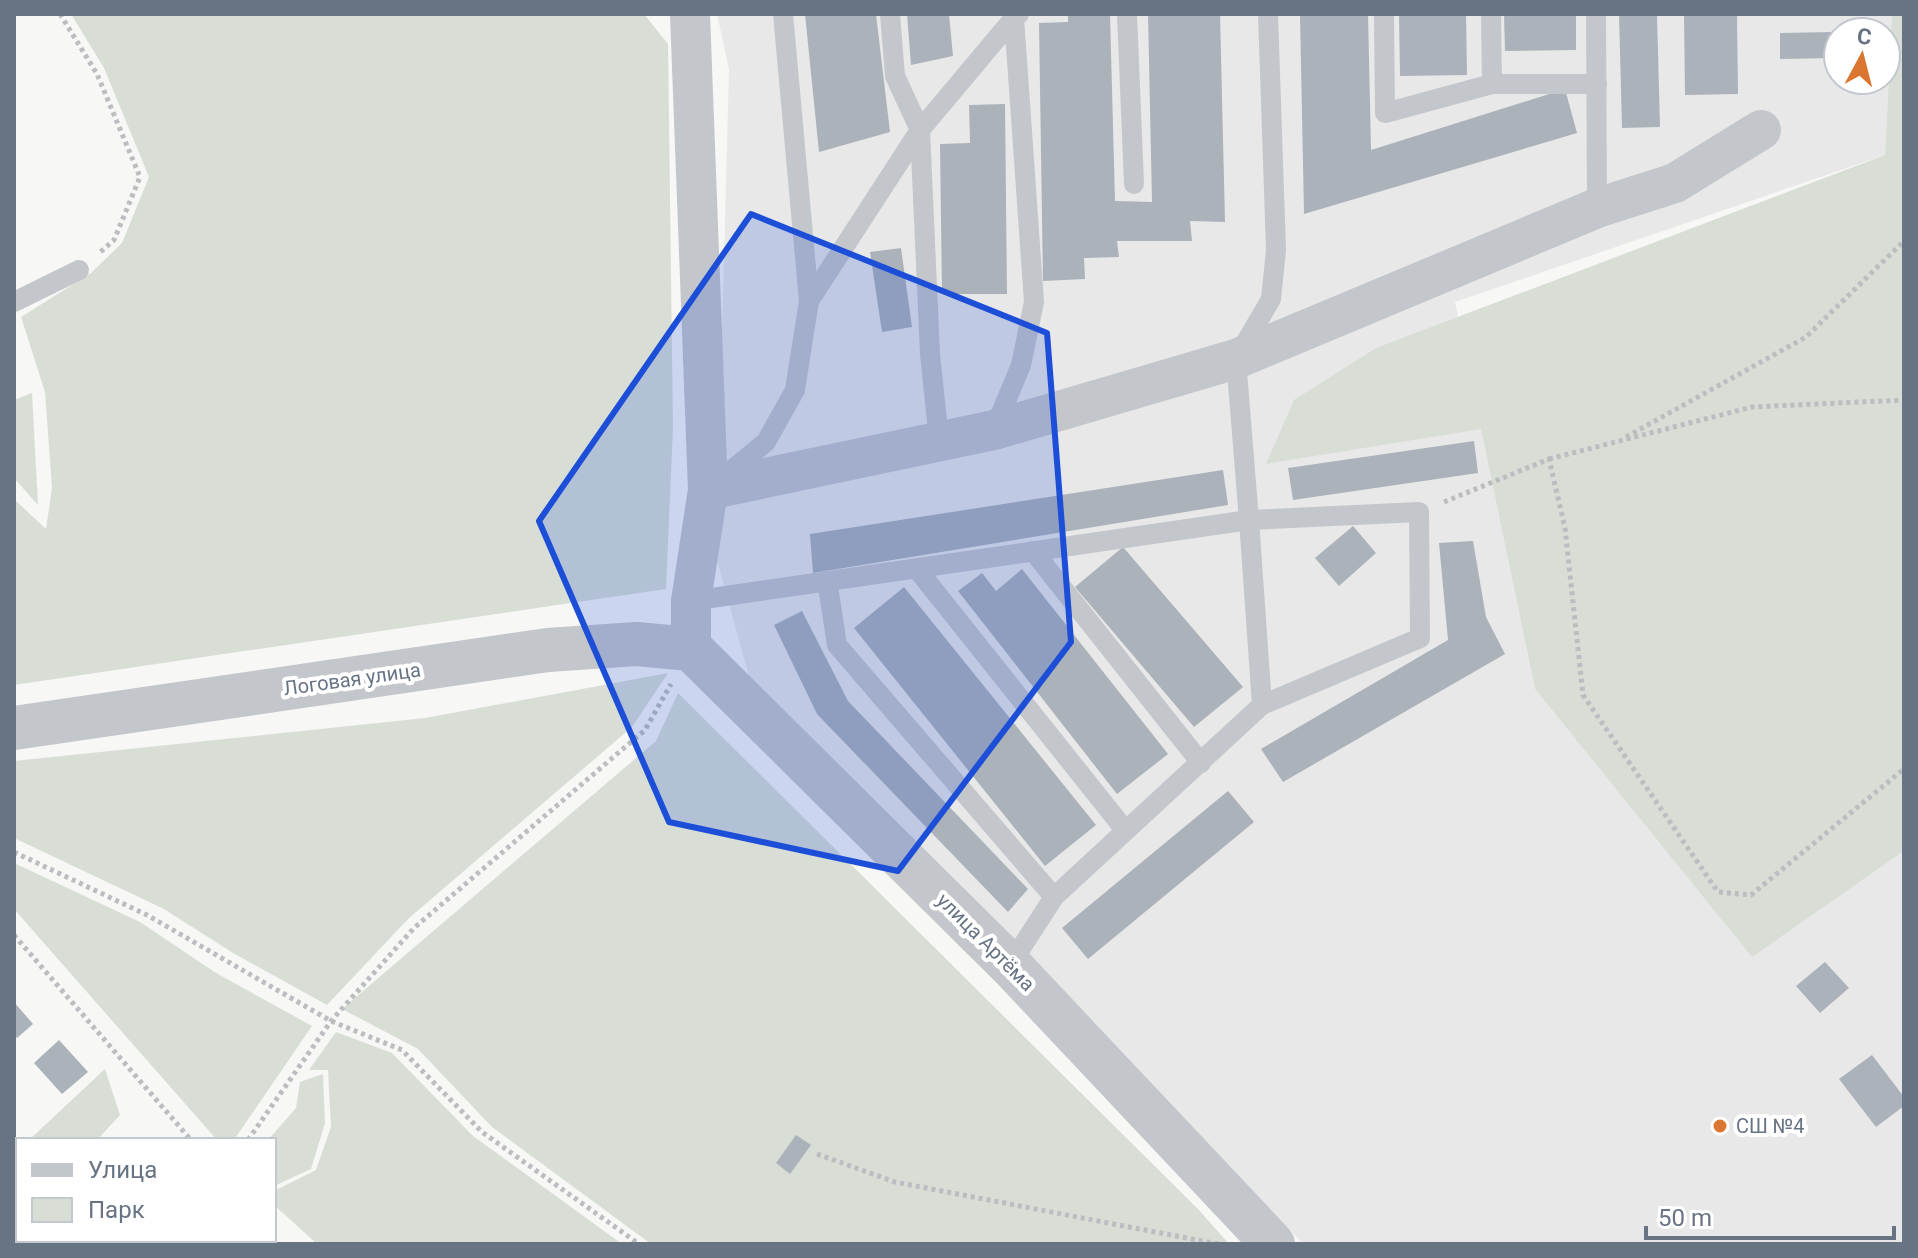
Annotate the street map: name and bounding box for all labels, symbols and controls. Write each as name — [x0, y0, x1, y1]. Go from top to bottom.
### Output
north arrow — [1822, 16, 1902, 96]
text: С — [1856, 23, 1873, 50]
street label: Логовая улица — [282, 657, 422, 701]
street label: улица Артёма — [932, 888, 1040, 996]
place label: СШ №4 — [1736, 1114, 1805, 1138]
marker: СШ №4 — [1711, 1117, 1729, 1135]
legend — [16, 1138, 276, 1242]
text: Улица — [88, 1156, 157, 1184]
scale bar — [1646, 1190, 1894, 1240]
text: Парк — [88, 1196, 145, 1224]
text: 50 m — [1658, 1204, 1712, 1232]

